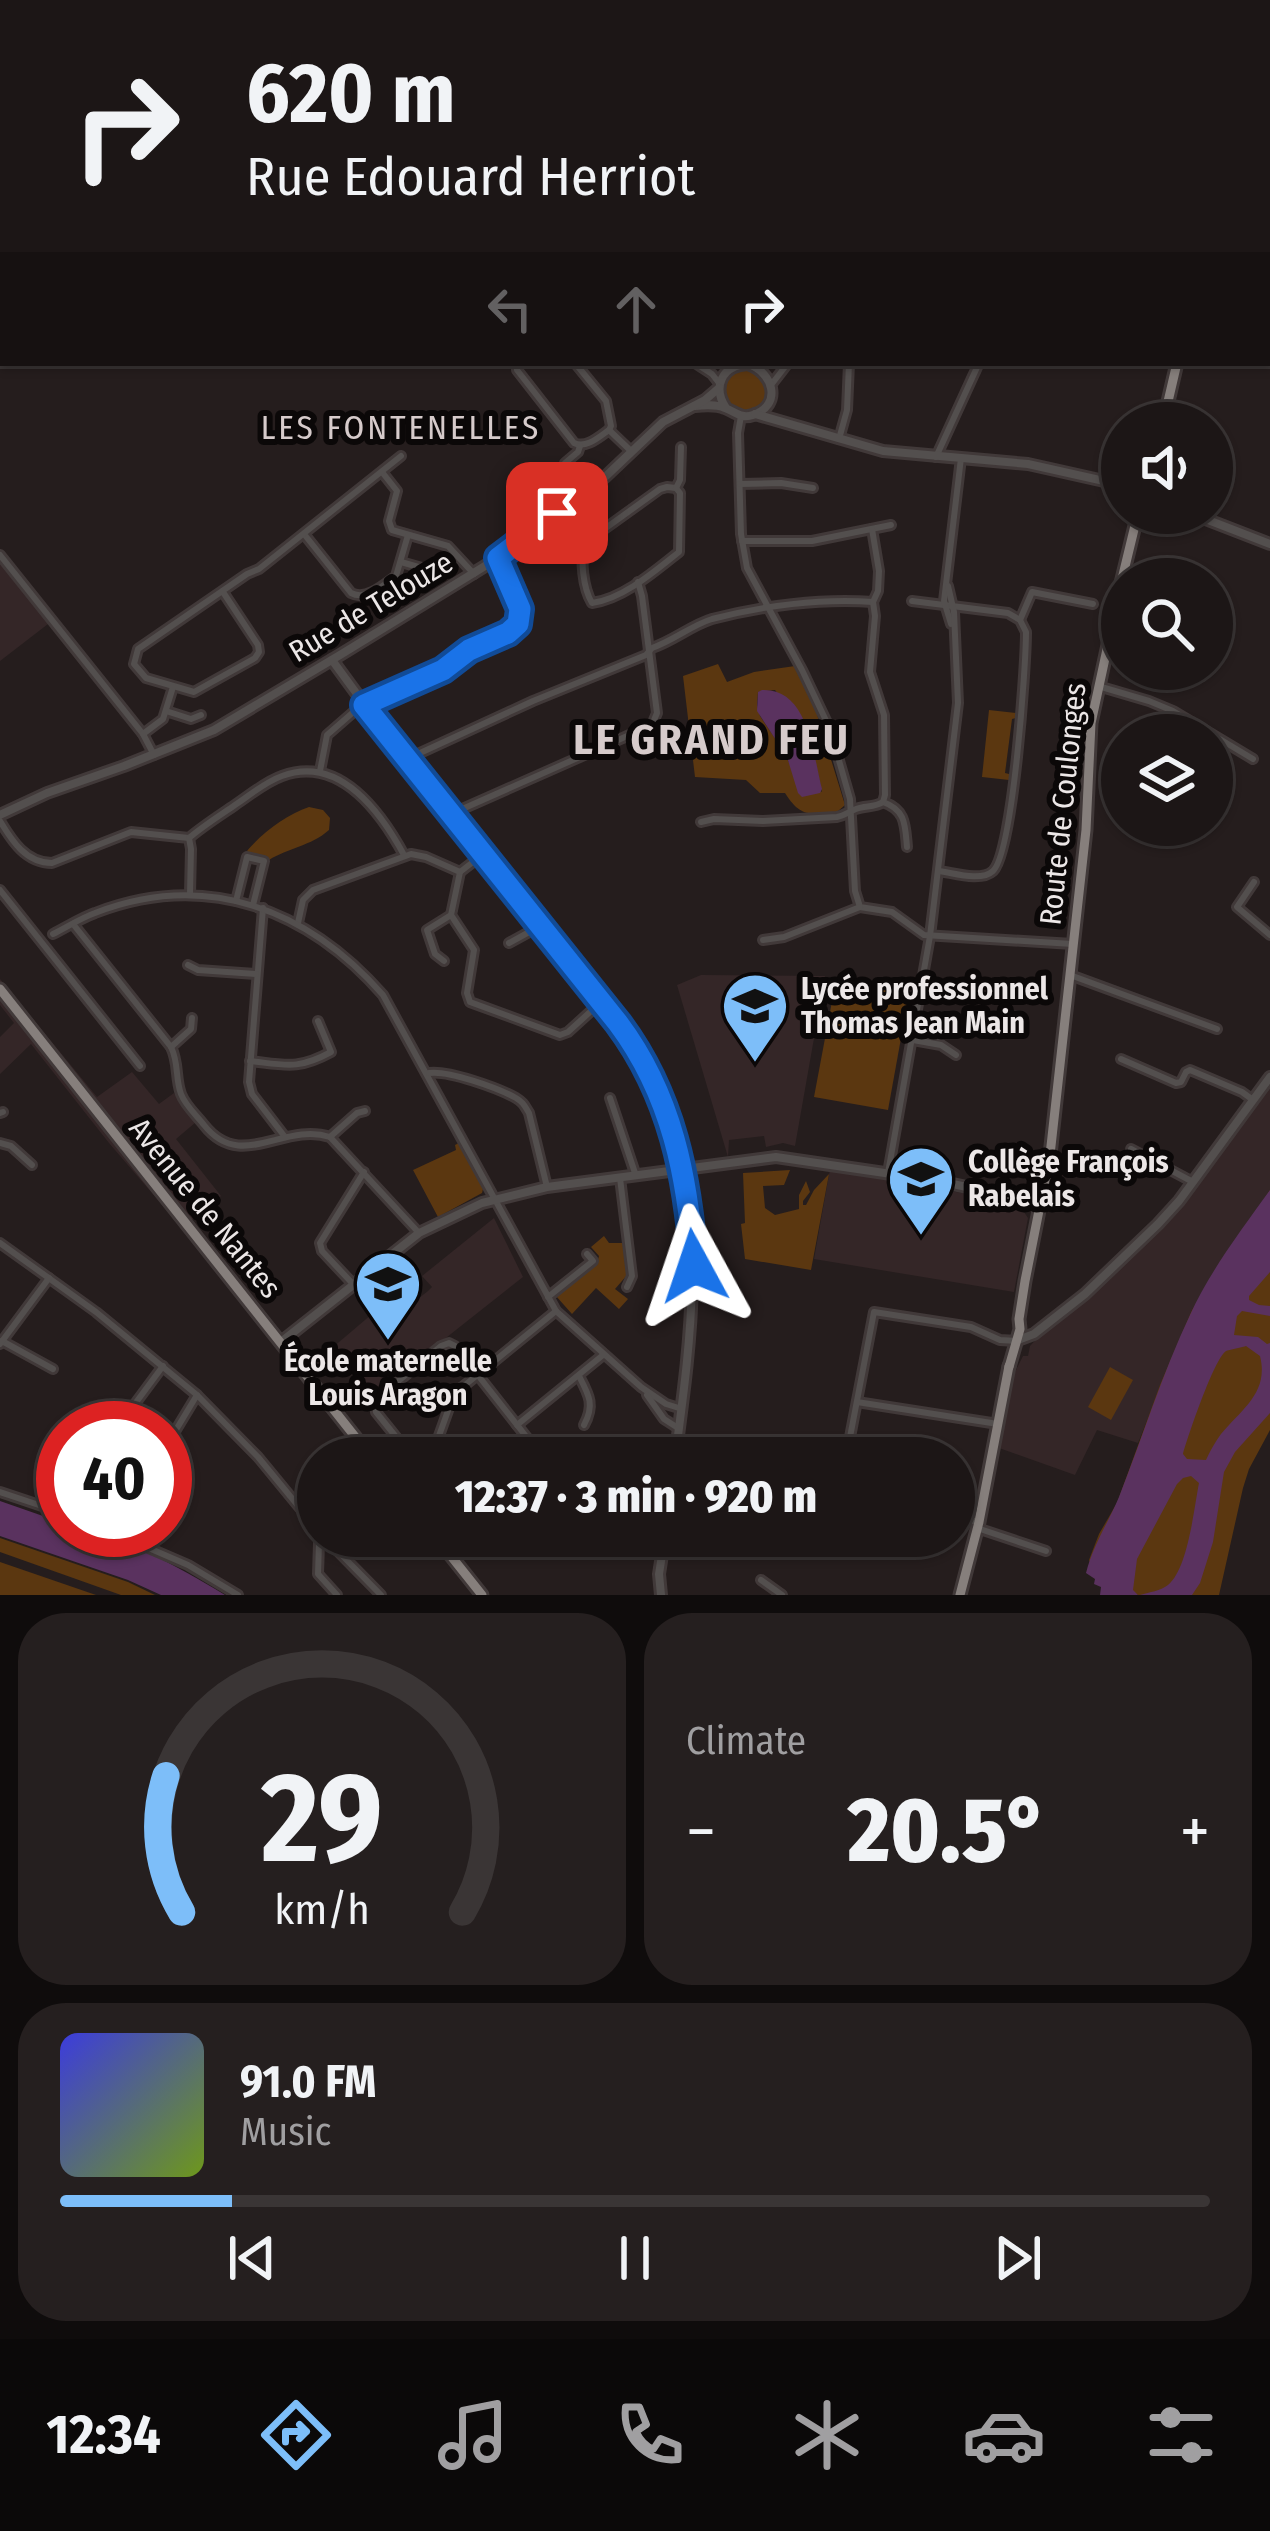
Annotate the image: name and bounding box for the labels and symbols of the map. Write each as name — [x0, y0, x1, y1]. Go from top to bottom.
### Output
district label: LES FONTENELLES — [261, 408, 541, 448]
pin — [506, 462, 608, 564]
street label: Rue de Telouze — [283, 544, 459, 670]
street label: Route de Coulonges — [1032, 681, 1094, 927]
district label: LE GRAND FEU — [573, 715, 851, 765]
school or university icon: Lycée professionnel Thomas Jean Main — [720, 971, 790, 1065]
place label: Lycée professionnel Thomas Jean Main — [801, 971, 1049, 1041]
street label: Avenue de Nantes — [122, 1111, 288, 1305]
school or university icon: Collège François Rabelais — [886, 1144, 956, 1238]
place label: Collège François Rabelais — [968, 1144, 1169, 1214]
position arrow — [631, 1203, 757, 1329]
school or university icon: École maternelle Louis Aragon — [353, 1249, 423, 1343]
place label: École maternelle Louis Aragon — [284, 1341, 492, 1413]
speed limit sign: 40 — [36, 1401, 192, 1557]

